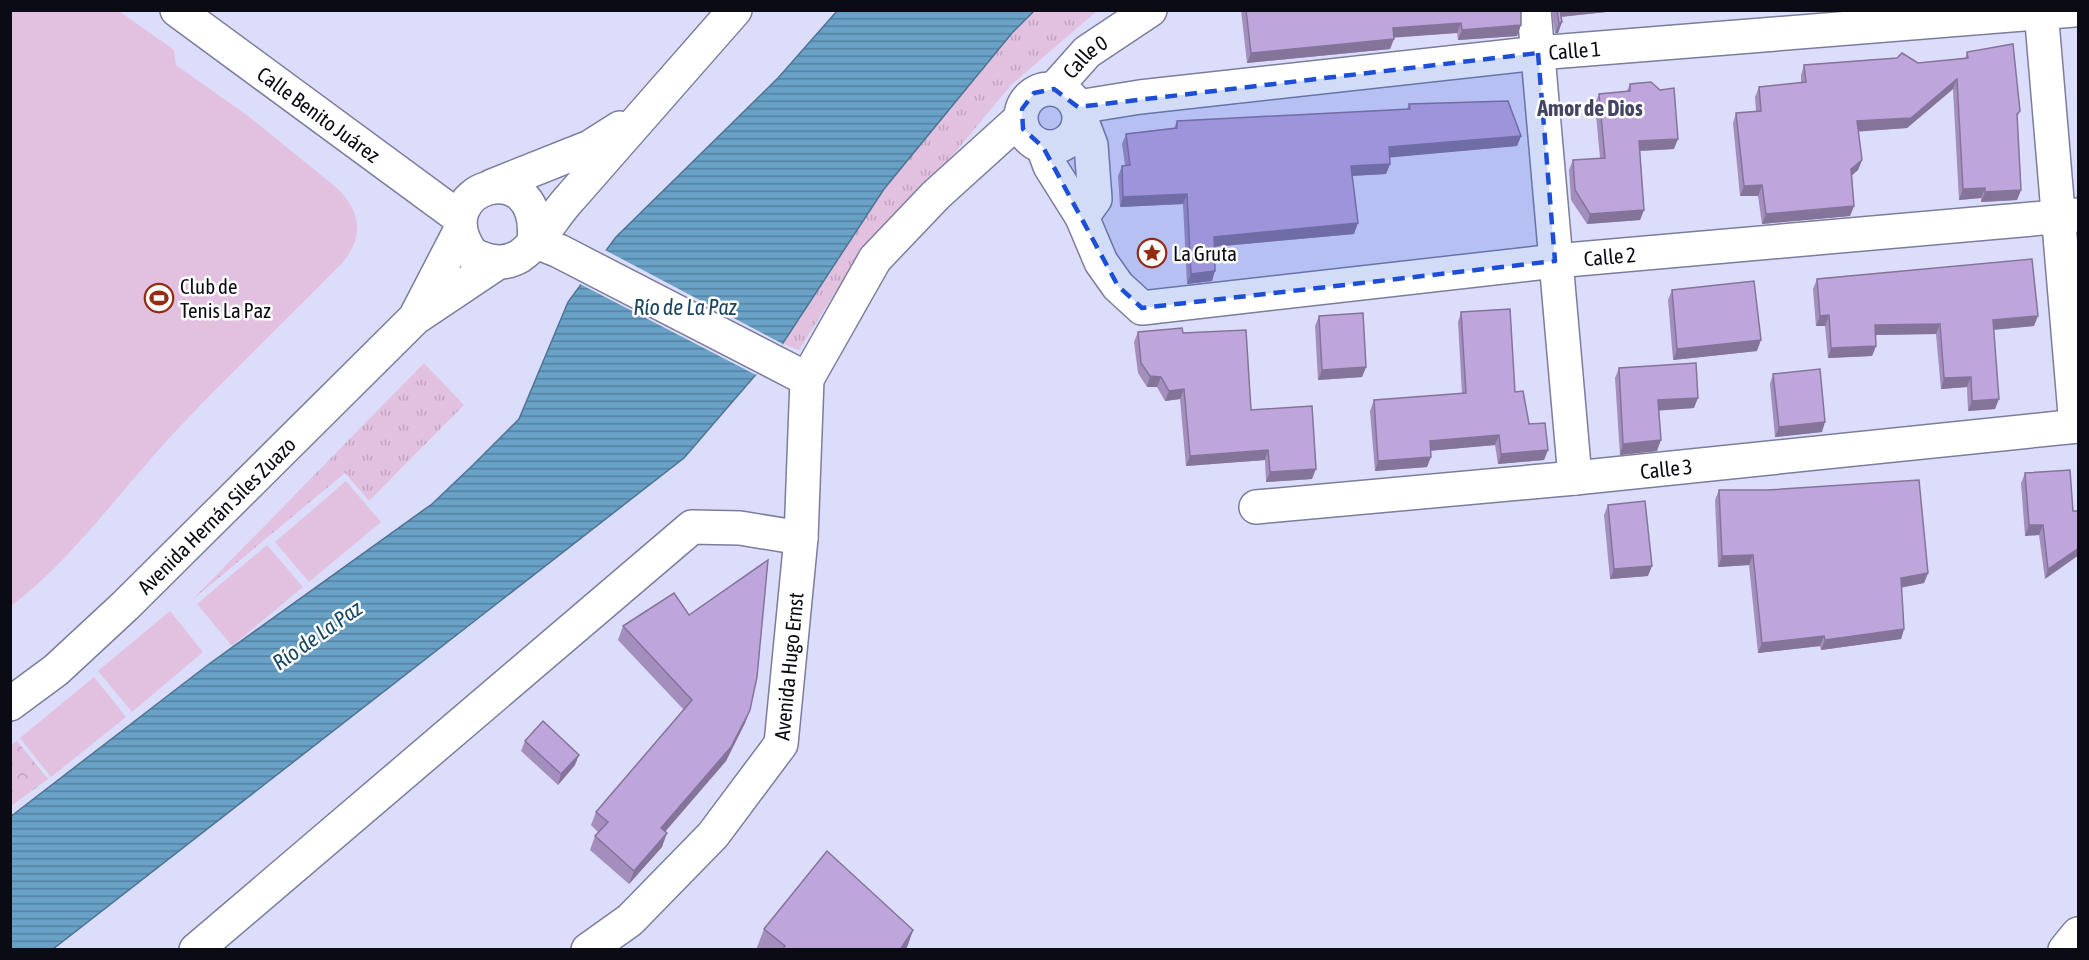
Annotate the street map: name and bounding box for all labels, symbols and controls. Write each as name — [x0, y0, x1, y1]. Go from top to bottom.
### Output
street label: Calle 0 — [1058, 30, 1112, 83]
street label: Calle 1 — [1548, 36, 1602, 64]
street label: Calle Benito Juárez — [253, 61, 385, 167]
district label: Amor de Dios — [1536, 95, 1643, 121]
place icon: La Gruta — [1136, 237, 1168, 269]
place label: La Gruta — [1173, 241, 1237, 265]
street label: Calle 2 — [1583, 242, 1637, 270]
place label: Club de Tenis La Paz — [180, 274, 271, 322]
sports icon: Club de Tenis La Paz — [143, 282, 175, 314]
water label: Río de La Paz — [633, 294, 738, 320]
street label: Avenida Hernán Siles Zuazo — [132, 432, 300, 599]
street label: Calle 3 — [1639, 454, 1694, 483]
street label: Avenida Hugo Ernst — [769, 591, 808, 741]
water label: Río de La Paz — [267, 594, 368, 675]

